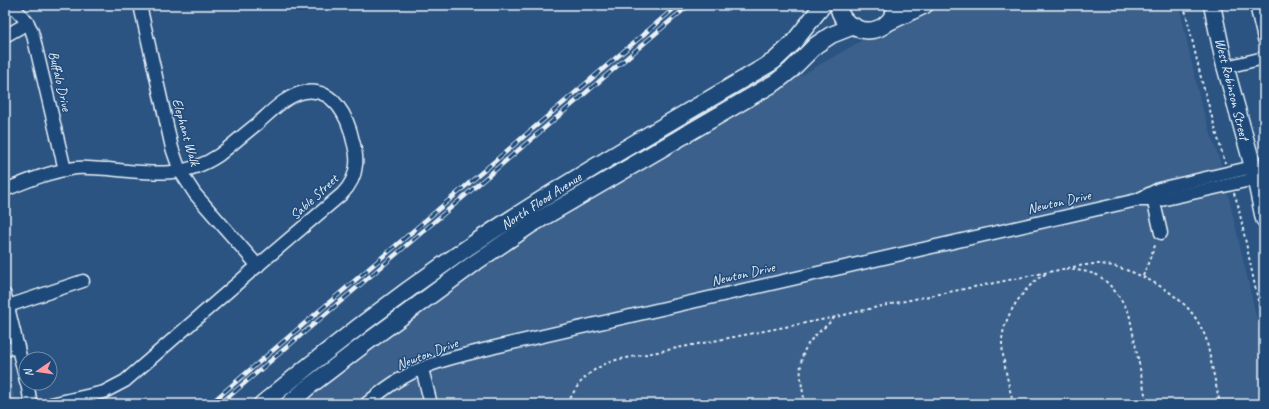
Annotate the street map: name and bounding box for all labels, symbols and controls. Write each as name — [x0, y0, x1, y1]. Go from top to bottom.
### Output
street label: West Robinson Street — [1211, 36, 1253, 144]
street label: Buffalo Drive — [45, 50, 75, 114]
street label: Elephant Walk — [168, 96, 204, 169]
street label: North Flood Avenue — [498, 168, 586, 233]
street label: Sable Street — [286, 170, 343, 223]
street label: Newton Drive — [1026, 186, 1094, 218]
street label: Newton Drive — [710, 258, 778, 290]
street label: Newton Drive — [394, 334, 462, 374]
north arrow — [18, 351, 58, 391]
text: N — [20, 366, 36, 378]

